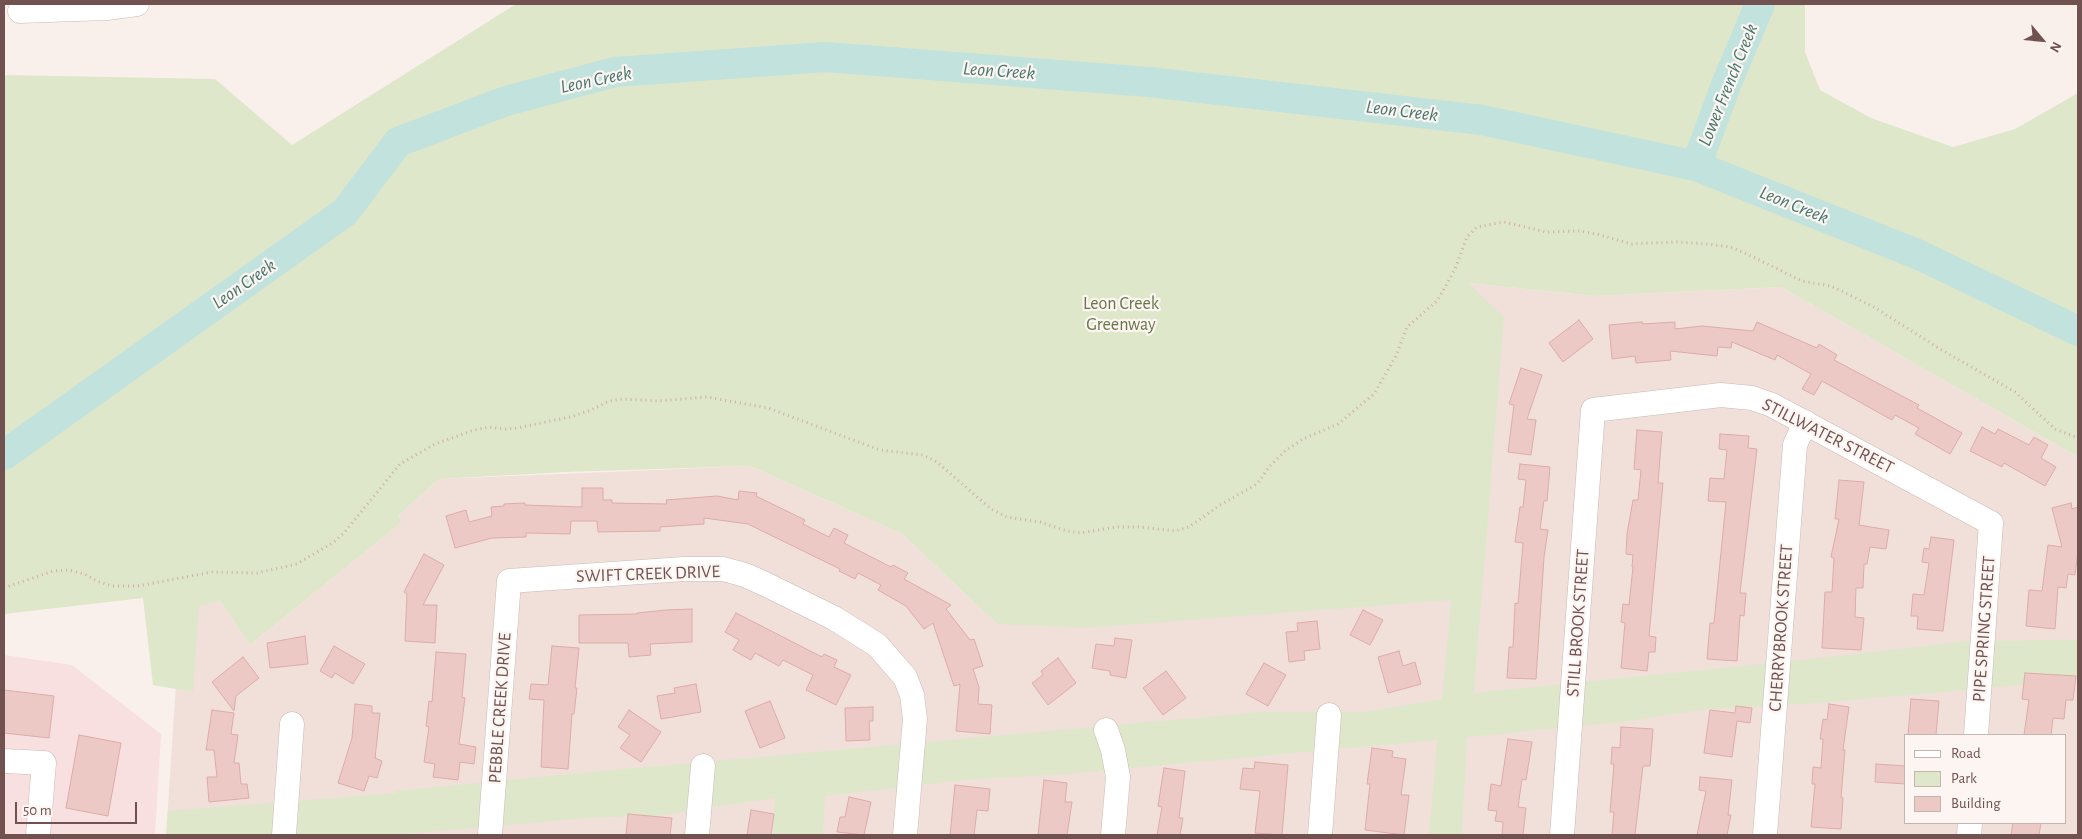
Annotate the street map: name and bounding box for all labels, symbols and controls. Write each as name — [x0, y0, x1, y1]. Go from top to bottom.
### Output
north arrow — [2017, 15, 2067, 65]
water label: Lower French Creek — [1693, 21, 1763, 149]
text: N — [2047, 39, 2064, 55]
water label: Leon Creek — [962, 57, 1036, 85]
water label: Leon Creek — [558, 61, 634, 99]
water label: Leon Creek — [1365, 95, 1439, 127]
water label: Leon Creek — [1756, 181, 1832, 229]
water label: Leon Creek — [208, 254, 280, 314]
park label: Leon Creek Greenway — [1083, 293, 1159, 336]
street label: STILLWATER STREET — [1759, 394, 1897, 478]
street label: CHERRYBROOK STREET — [1764, 544, 1798, 712]
street label: STILL BROOK STREET — [1562, 548, 1594, 698]
street label: PIPE SPRING STREET — [1968, 555, 2000, 703]
street label: SWIFT CREEK DRIVE — [576, 561, 720, 587]
street label: PEBBLE CREEK DRIVE — [484, 632, 516, 784]
legend — [1904, 734, 2067, 824]
text: Road — [1951, 746, 1981, 761]
text: Park — [1951, 771, 1977, 786]
scale bar — [18, 792, 140, 824]
text: Building — [1951, 796, 2001, 811]
text: 50 m — [23, 803, 52, 818]

